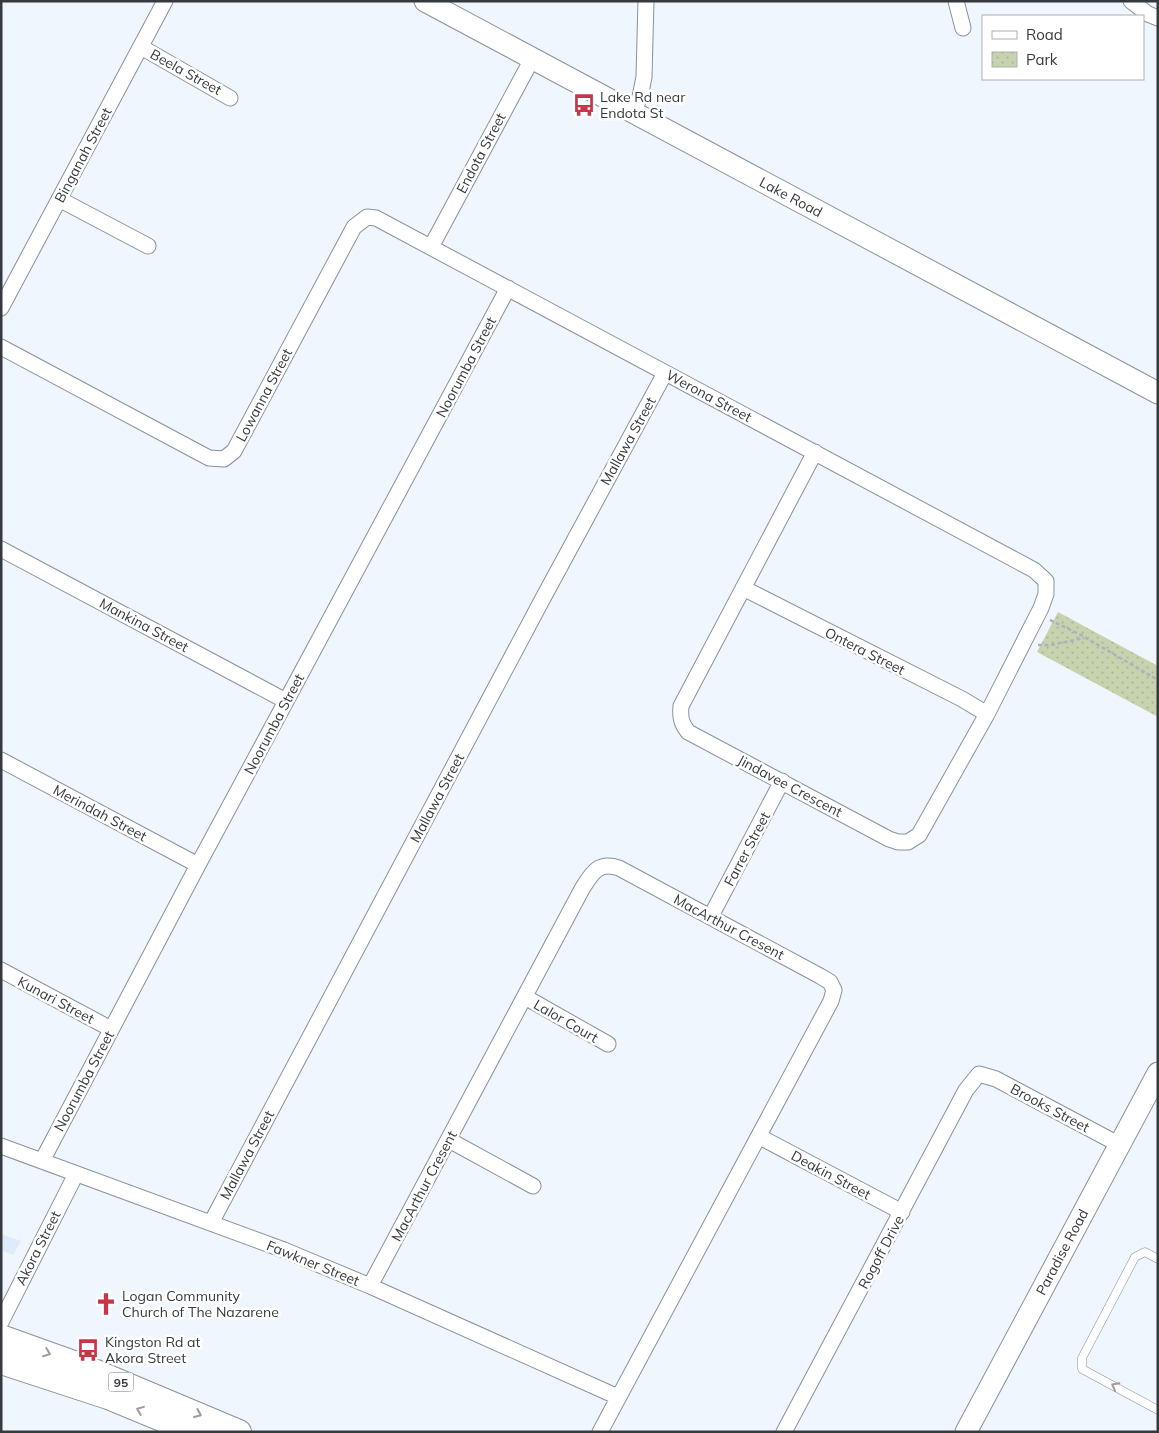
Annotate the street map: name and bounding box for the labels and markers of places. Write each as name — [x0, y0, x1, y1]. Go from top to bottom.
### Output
place label: Lake Rd near Endota St — [600, 88, 686, 122]
bus stop icon: Lake Rd near Endota St — [571, 92, 597, 118]
place label: Logan Community Church of The Nazarene — [122, 1287, 279, 1321]
church icon: Logan Community Church of The Nazarene — [93, 1291, 119, 1317]
place label: Kingston Rd at Akora Street — [105, 1333, 200, 1367]
bus stop icon: Kingston Rd at Akora Street — [75, 1337, 101, 1363]

